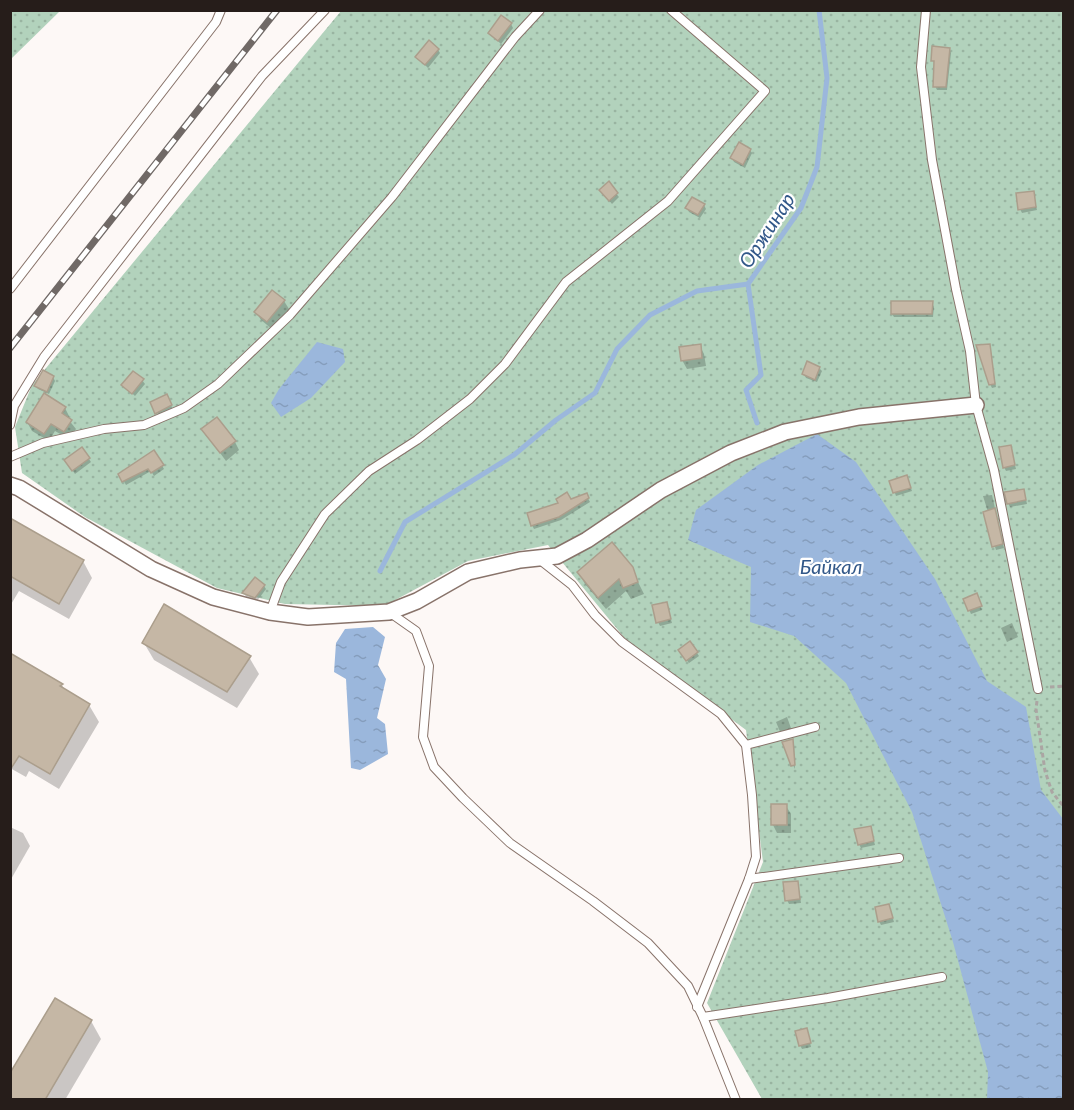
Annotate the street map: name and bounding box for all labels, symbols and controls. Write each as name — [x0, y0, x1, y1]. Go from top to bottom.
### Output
water label: Оржинар — [733, 188, 799, 272]
water label: Байкал — [800, 554, 862, 578]

